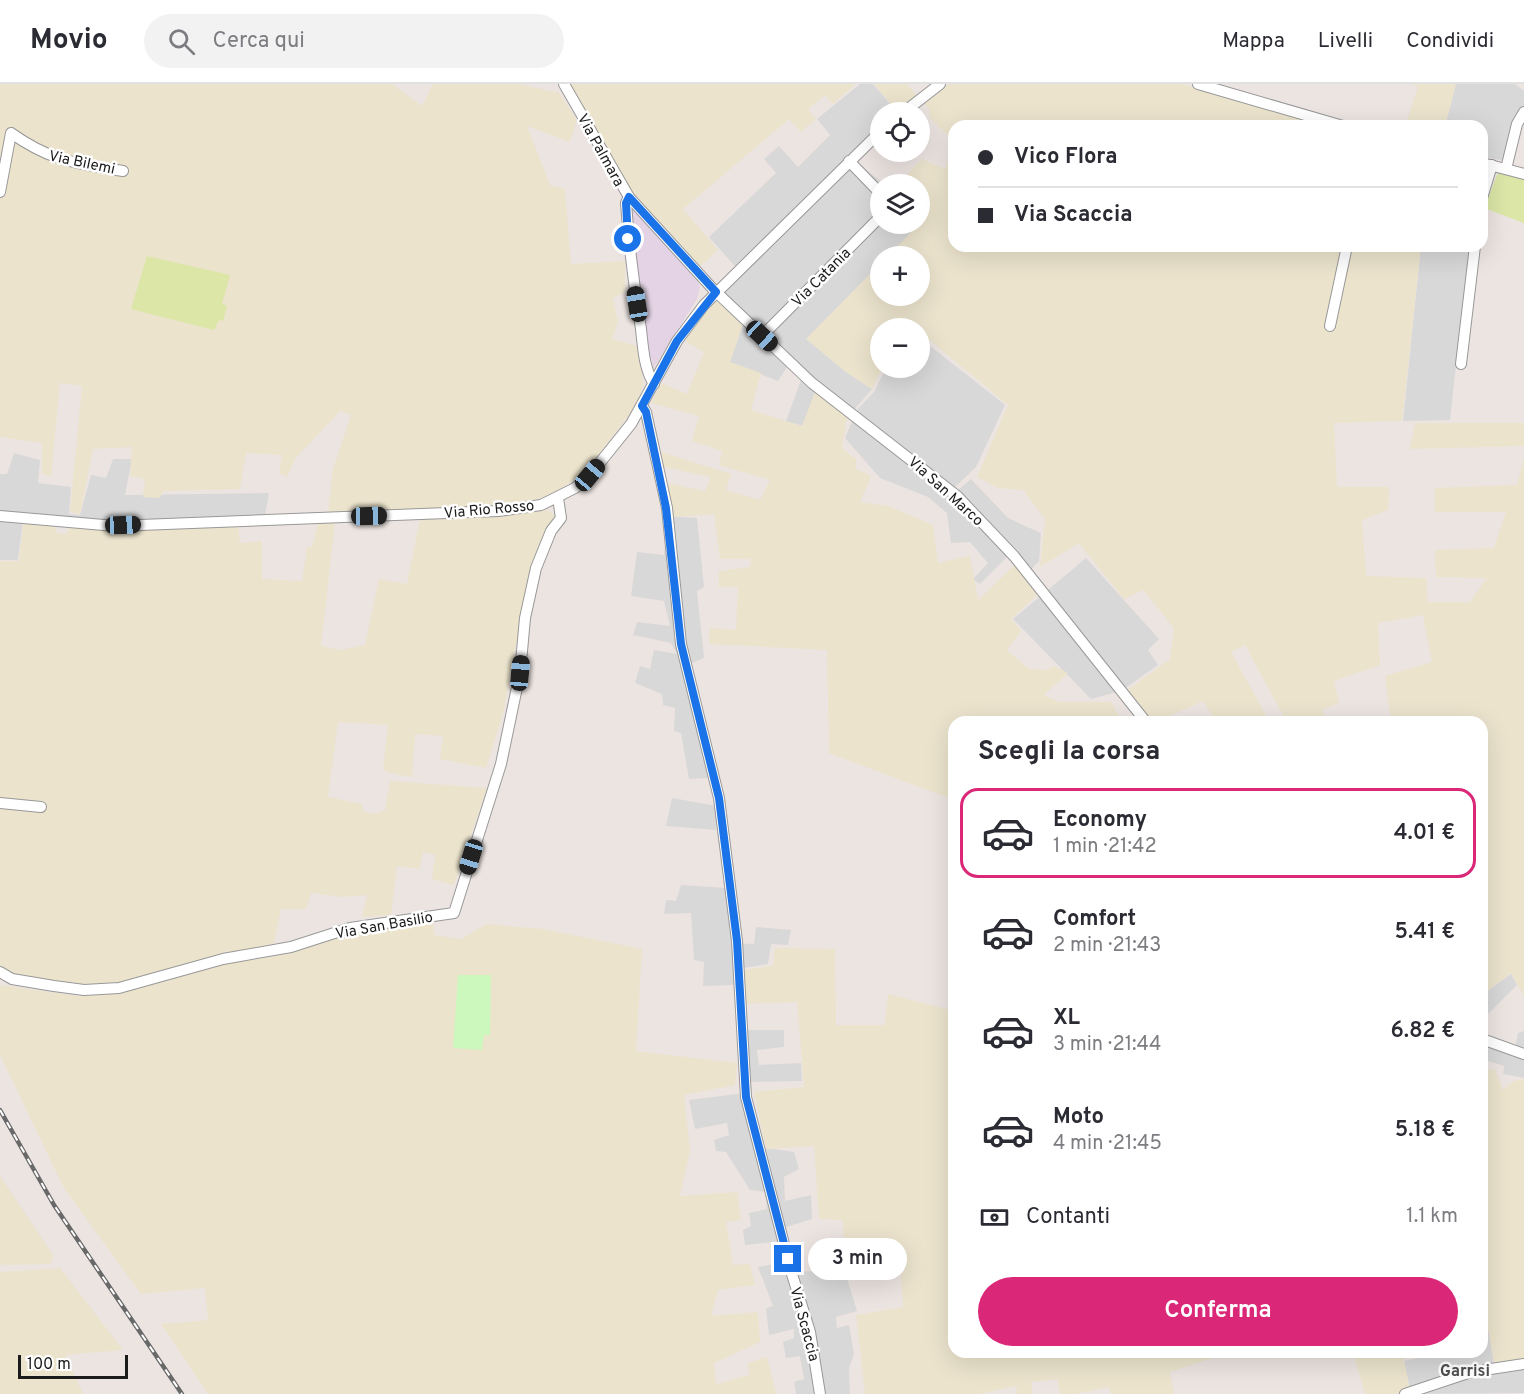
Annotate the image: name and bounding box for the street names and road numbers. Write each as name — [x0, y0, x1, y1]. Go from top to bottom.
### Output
street label: Via Palmara — [572, 111, 627, 190]
street label: Via Bilemi — [47, 147, 117, 180]
street label: Via Catania — [788, 244, 856, 312]
street label: Via San Marco — [903, 453, 987, 531]
street label: Via Rio Rosso — [443, 497, 535, 524]
street label: Via San Basilio — [334, 909, 435, 944]
street label: Via Scaccia — [785, 1285, 823, 1364]

